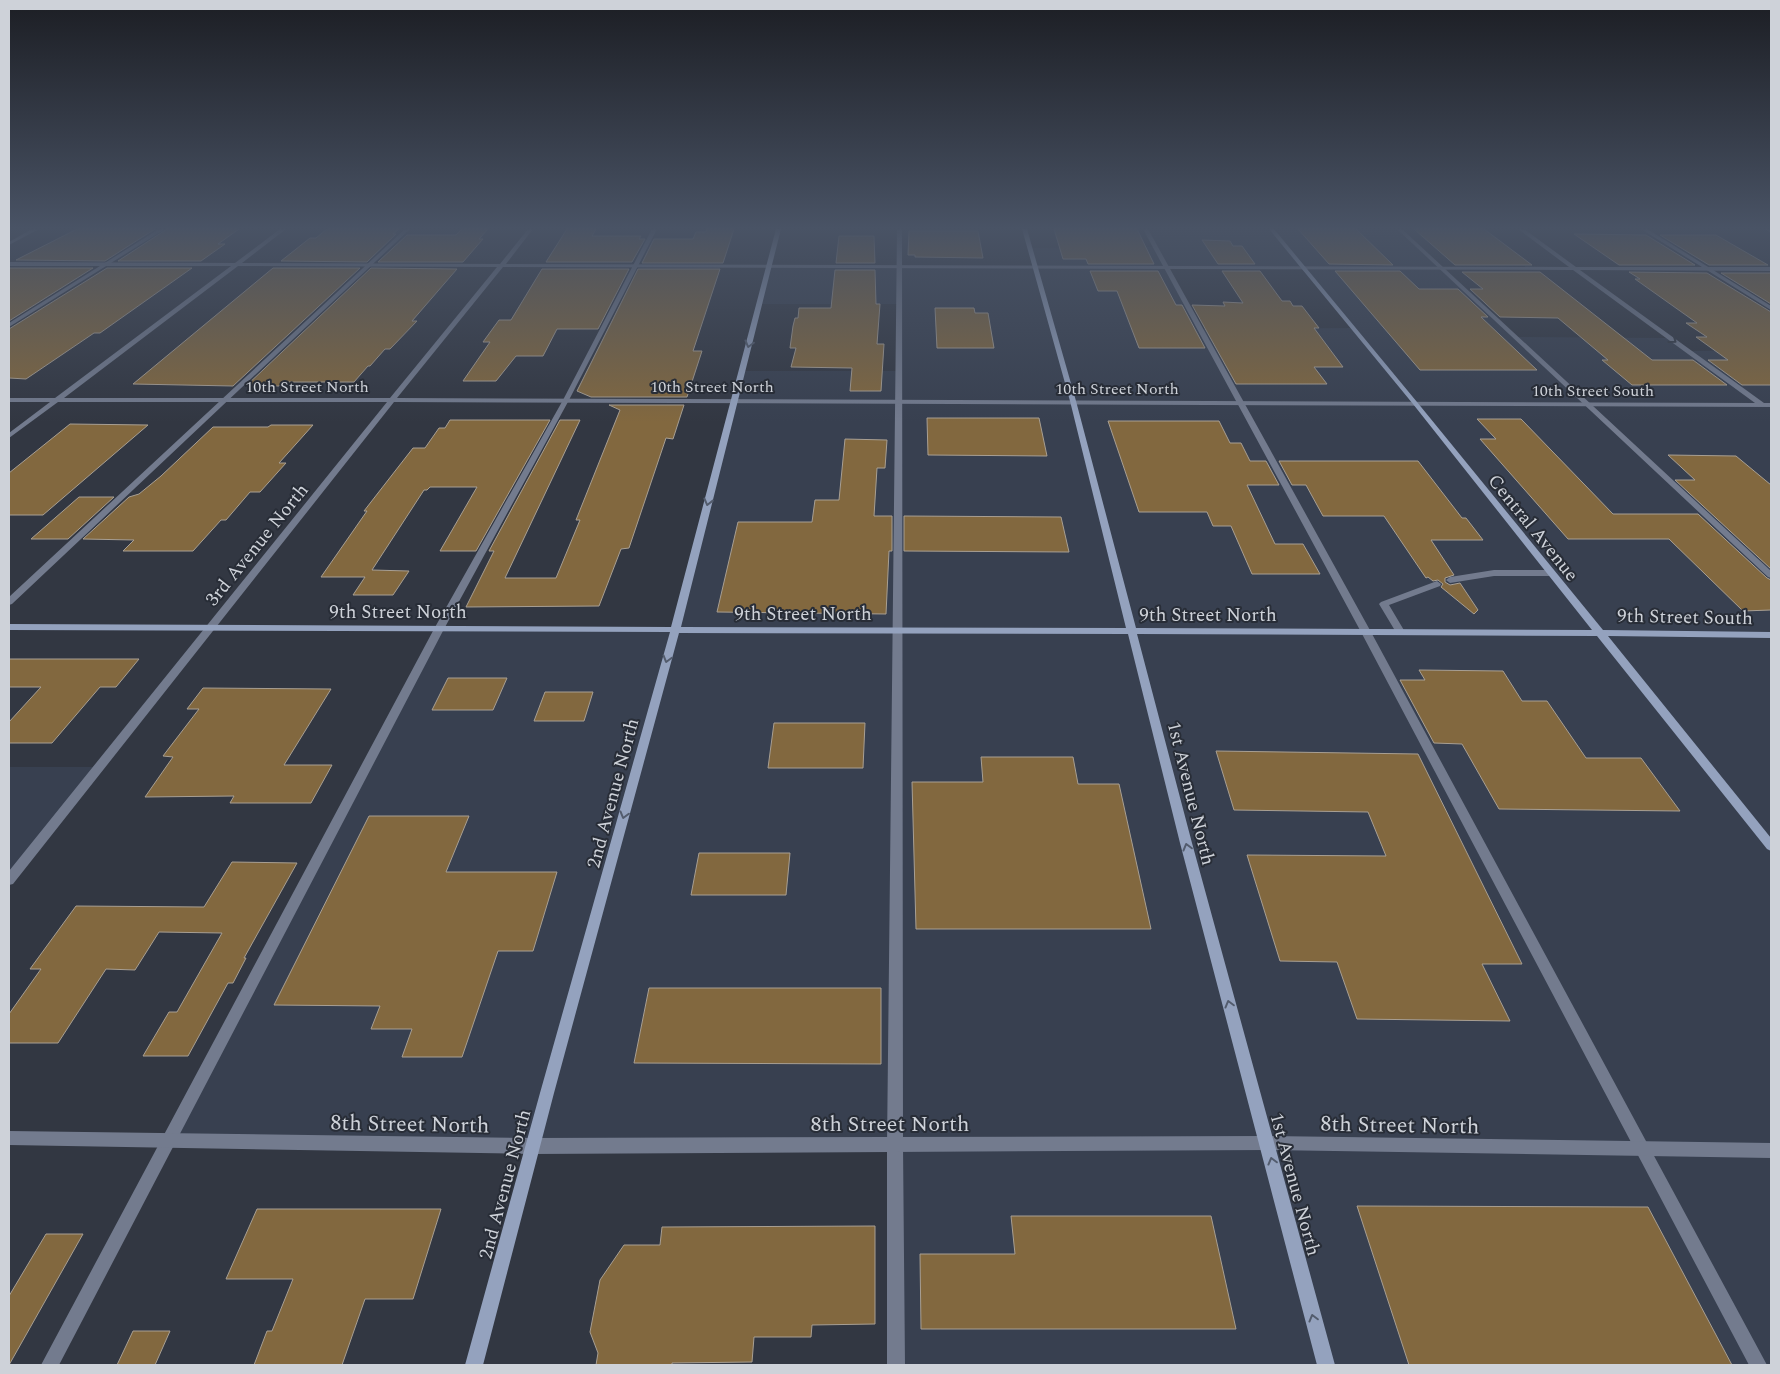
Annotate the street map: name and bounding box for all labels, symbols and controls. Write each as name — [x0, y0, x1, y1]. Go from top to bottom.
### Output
one-way arrow — [1667, 334, 1676, 343]
one-way arrow — [744, 340, 755, 349]
street label: 10th Street North — [245, 375, 369, 399]
street label: 10th Street North — [650, 375, 774, 399]
street label: 10th Street North — [1055, 377, 1179, 401]
street label: 10th Street South — [1532, 379, 1654, 403]
street label: Central Avenue — [1480, 468, 1585, 588]
street label: 3rd Avenue North — [198, 477, 316, 613]
one-way arrow — [704, 497, 714, 505]
street label: 9th Street North — [329, 598, 467, 627]
street label: 9th Street North — [734, 600, 872, 629]
street label: 9th Street North — [1139, 601, 1277, 630]
street label: 9th Street South — [1617, 602, 1753, 633]
one-way arrow — [663, 654, 673, 662]
street label: 2nd Avenue North — [579, 715, 647, 872]
street label: 1st Avenue North — [1159, 718, 1222, 868]
one-way arrow — [619, 811, 629, 819]
one-way arrow — [1182, 843, 1193, 852]
one-way arrow — [1224, 1000, 1235, 1009]
street label: 2nd Avenue North — [471, 1106, 539, 1263]
street label: 8th Street North — [330, 1107, 490, 1142]
street label: 8th Street North — [810, 1108, 970, 1141]
street label: 8th Street North — [1320, 1108, 1480, 1143]
street label: 1st Avenue North — [1261, 1110, 1328, 1259]
one-way arrow — [1267, 1158, 1277, 1166]
one-way arrow — [1309, 1315, 1319, 1323]

